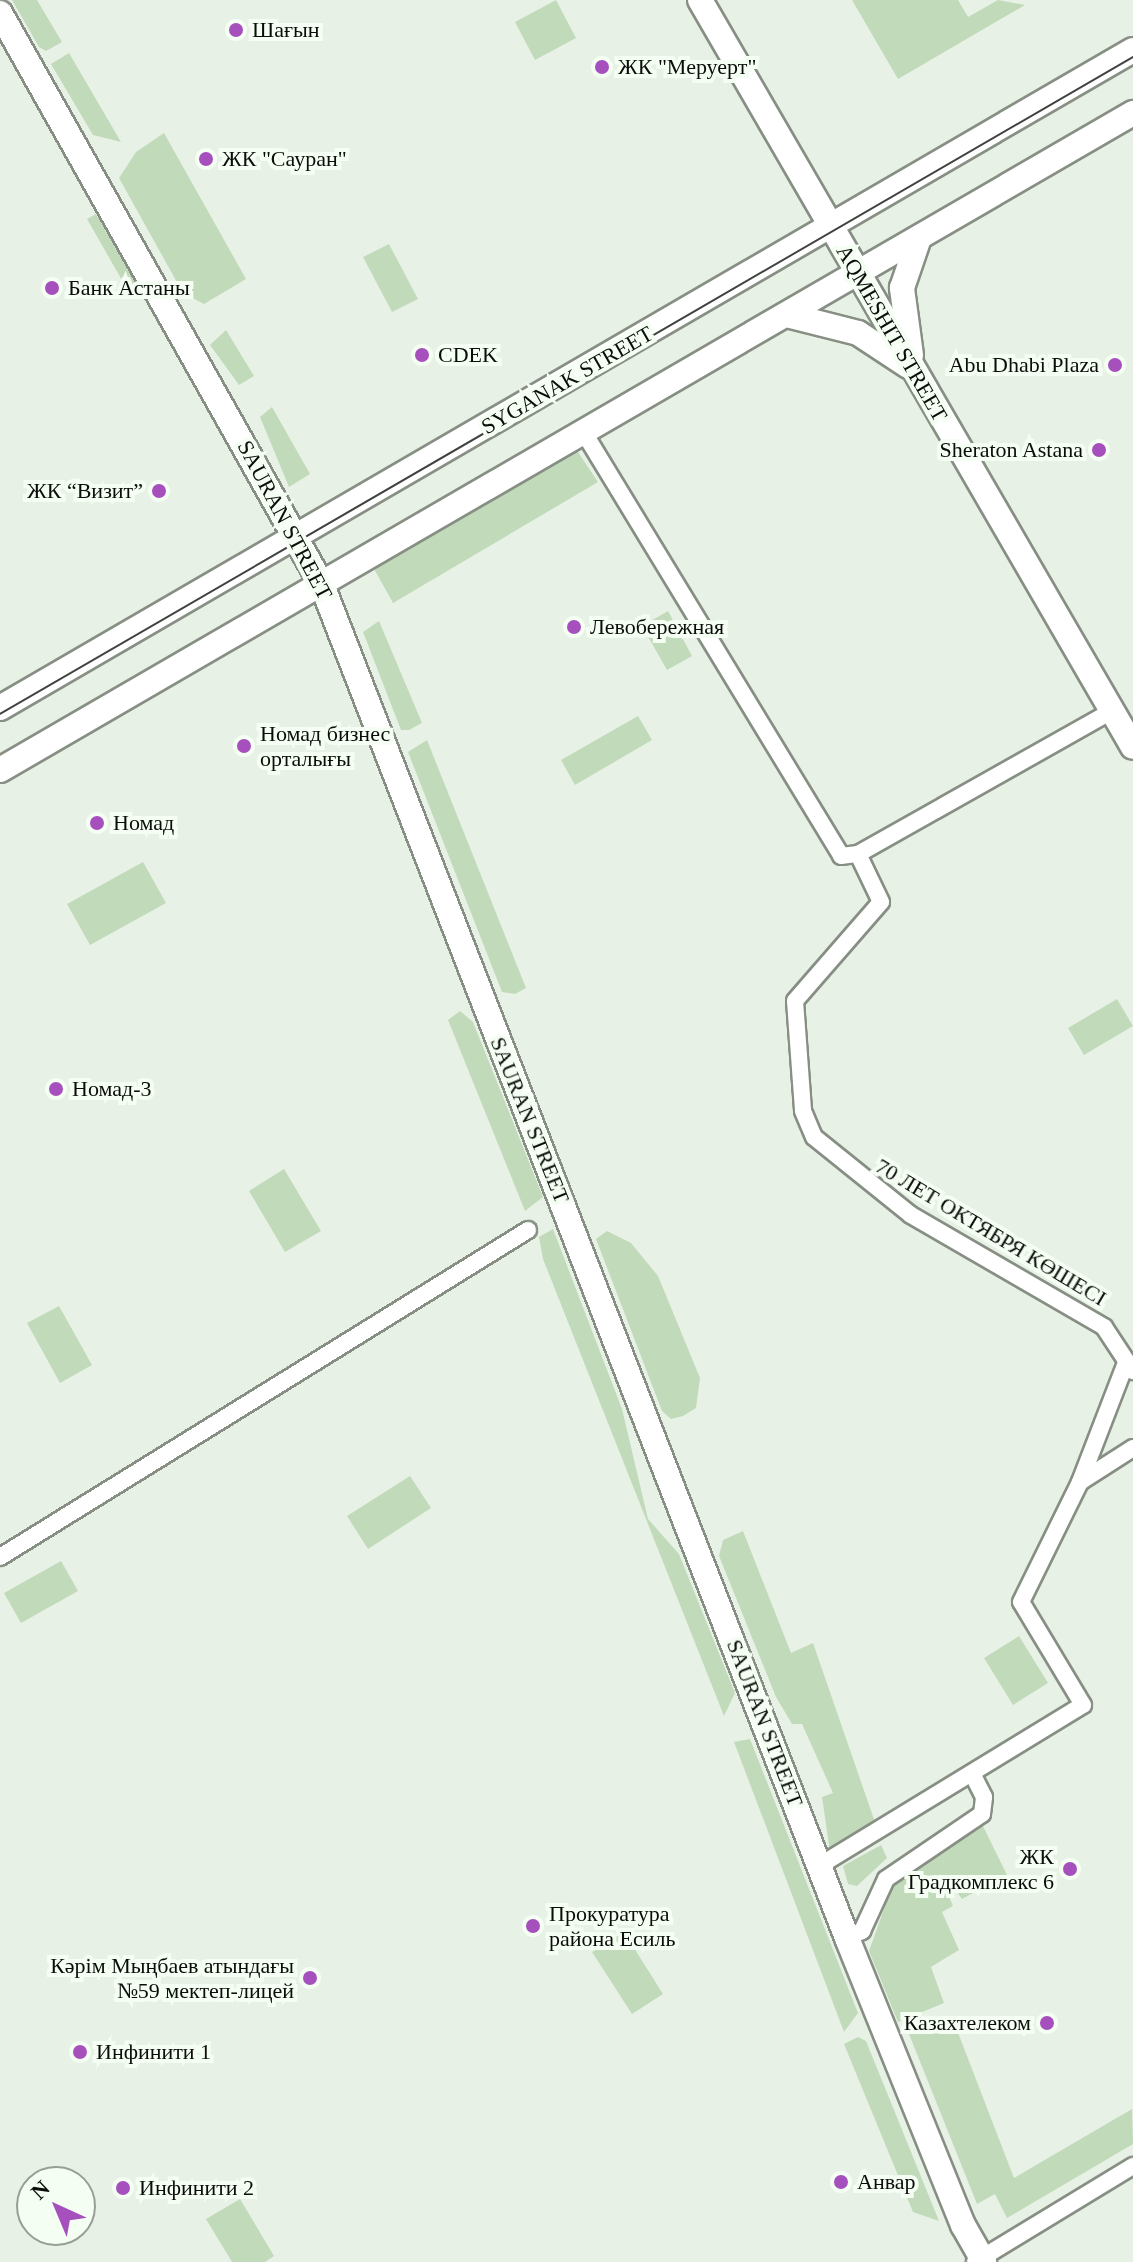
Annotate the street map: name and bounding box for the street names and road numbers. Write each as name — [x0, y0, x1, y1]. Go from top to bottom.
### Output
street label: AQMESHIT STREET — [831, 240, 953, 426]
street label: SYGANAK STREET — [477, 320, 657, 440]
street label: SAURAN STREET — [232, 436, 338, 604]
street label: SAURAN STREET — [485, 1033, 575, 1207]
street label: 70 ЛЕТ ОКТЯБРЯ КӨШЕСІ — [871, 1153, 1111, 1311]
street label: SAURAN STREET — [721, 1636, 809, 1810]

